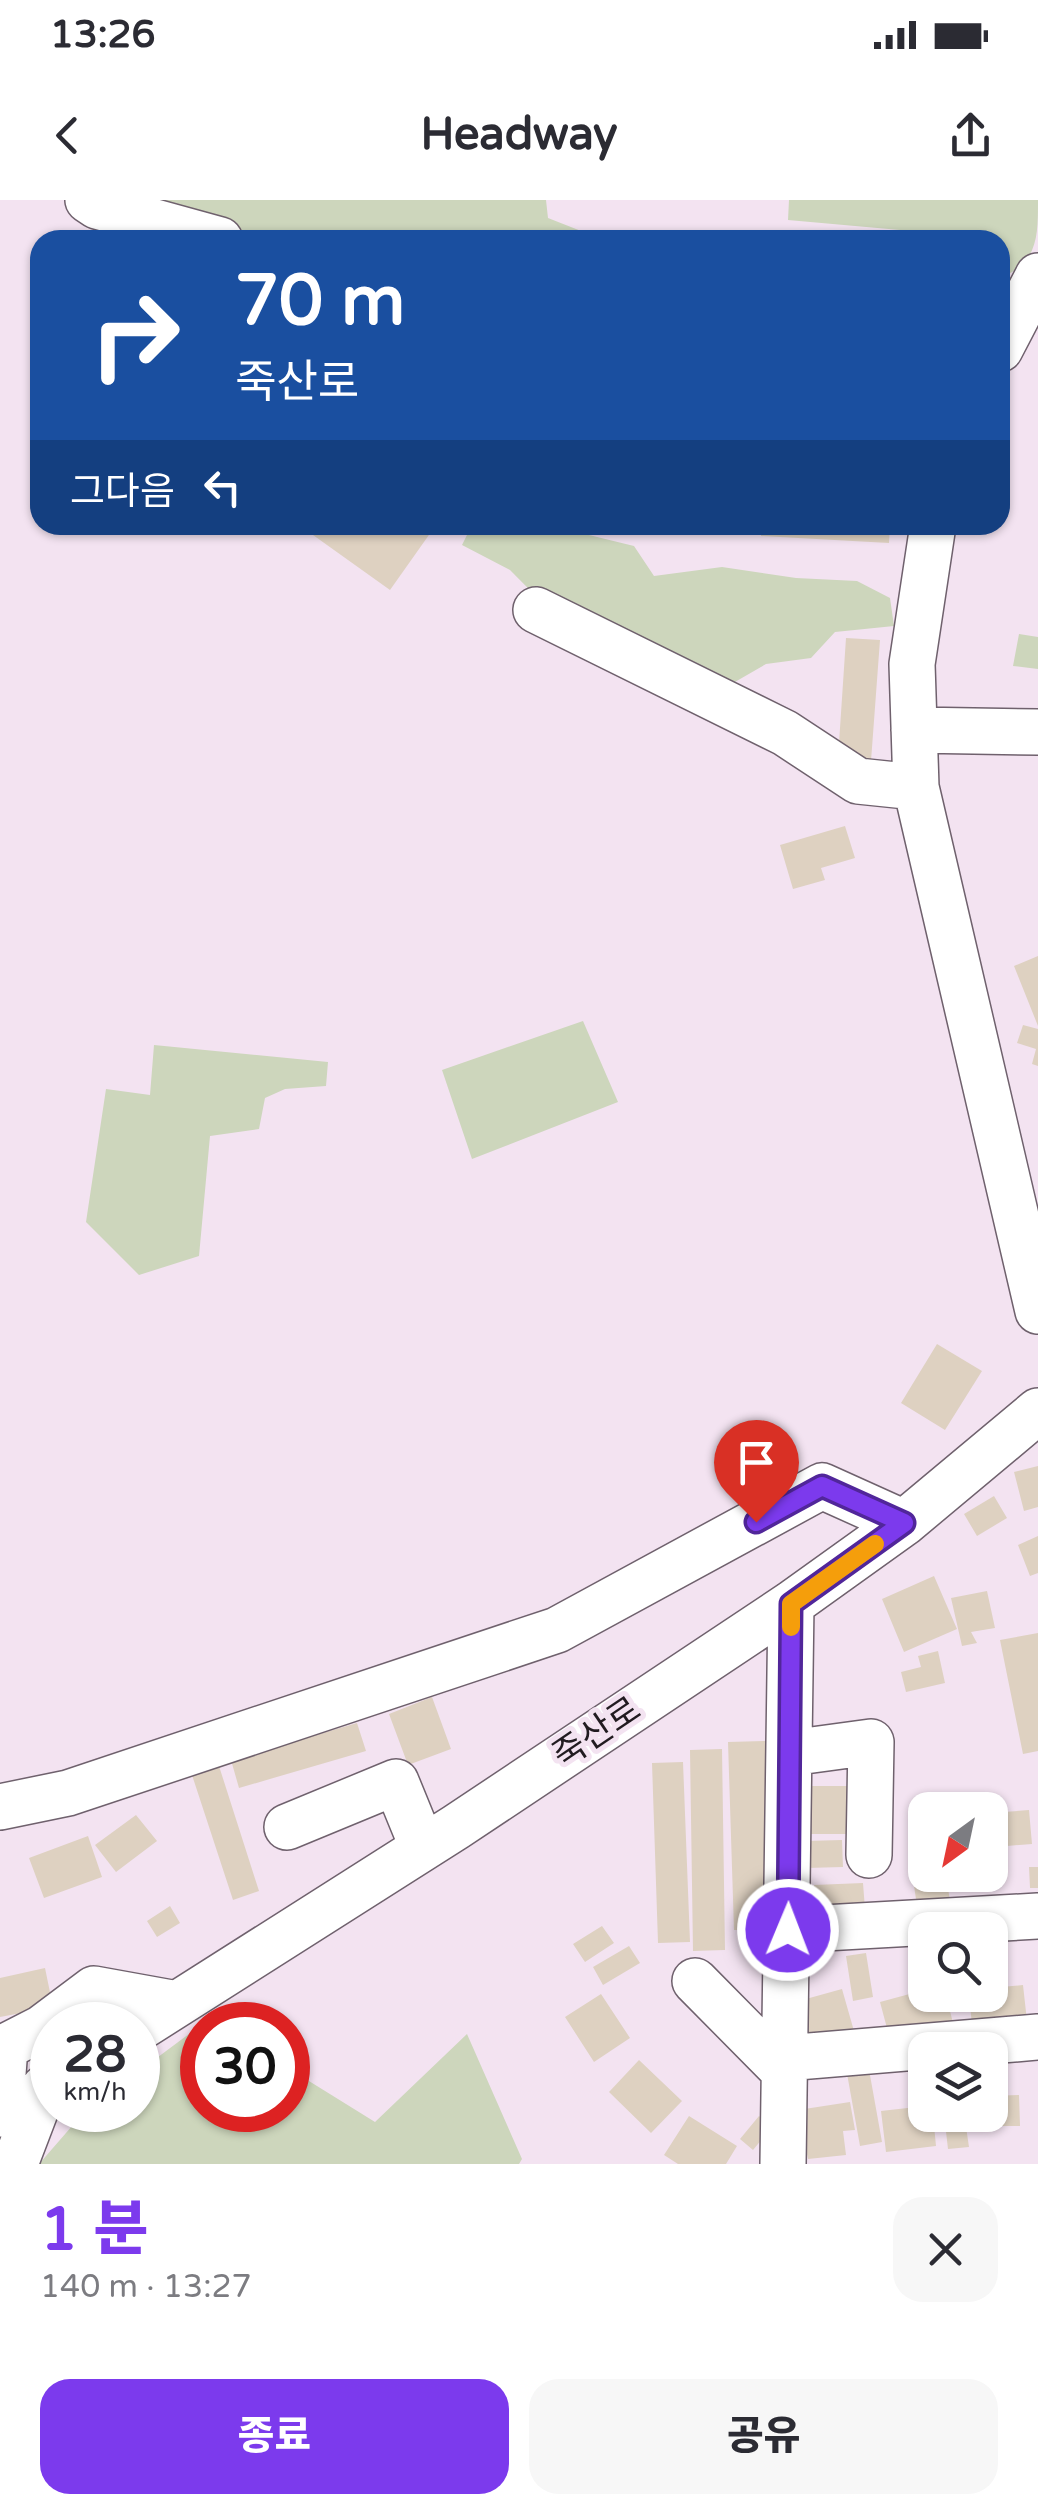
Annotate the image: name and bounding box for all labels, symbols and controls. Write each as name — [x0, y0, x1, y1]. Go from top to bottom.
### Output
text: 13:26 — [50, 12, 155, 58]
icon: back — [40, 108, 95, 163]
text: Headway — [421, 108, 617, 162]
icon: share — [943, 108, 998, 163]
text: 70 m — [235, 260, 405, 344]
icon: right — [70, 270, 200, 400]
text: 죽산로 — [235, 356, 359, 410]
icon: left — [195, 460, 250, 515]
text: 그다음 — [70, 469, 175, 515]
pin — [714, 1420, 799, 1523]
icon: arrive — [729, 1435, 784, 1490]
street label: 죽산로 — [545, 1689, 649, 1777]
north arrow — [908, 1792, 1008, 1892]
map controls — [908, 1792, 1008, 2132]
position arrow — [736, 1878, 840, 1982]
button: search — [908, 1912, 1008, 2012]
speed limit sign: 30 — [180, 2002, 310, 2132]
text: 28 — [64, 2025, 126, 2085]
button: layers — [908, 2032, 1008, 2132]
text: km/h — [64, 2077, 126, 2107]
text: 1 분 — [40, 2194, 148, 2266]
button: close — [893, 2197, 998, 2302]
text: 140 m · 13:27 — [40, 2268, 252, 2306]
button: 종료 — [40, 2379, 509, 2494]
button: 공유 — [529, 2379, 998, 2494]

